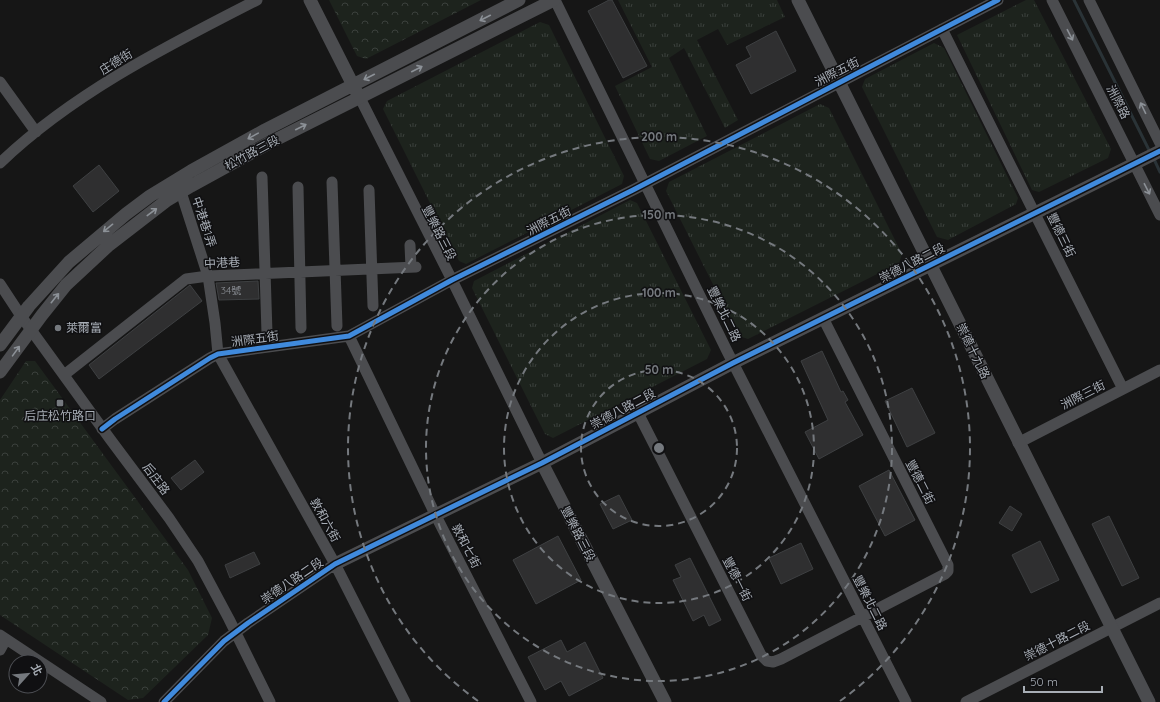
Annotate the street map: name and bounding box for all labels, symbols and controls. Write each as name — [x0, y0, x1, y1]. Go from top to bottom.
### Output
one-way arrow — [479, 15, 491, 22]
one-way arrow — [1067, 29, 1074, 41]
street label: 庄德街 — [96, 46, 135, 77]
street label: 洲際五街 — [812, 54, 862, 89]
one-way arrow — [411, 65, 423, 72]
one-way arrow — [363, 74, 375, 81]
street label: 洲際路 — [1104, 82, 1133, 121]
one-way arrow — [1138, 103, 1146, 115]
one-way arrow — [295, 123, 307, 130]
text: 200 m — [641, 129, 677, 144]
street label: 松竹路三段 — [222, 132, 282, 173]
one-way arrow — [247, 133, 259, 140]
one-way arrow — [1144, 183, 1151, 195]
street label: 中港巷1弄 — [189, 195, 220, 249]
street label: 豐樂路三段 — [419, 203, 460, 263]
street label: 洲際五街 — [524, 203, 574, 238]
text: 150 m — [642, 207, 676, 222]
one-way arrow — [146, 208, 157, 216]
street label: 豐德三街 — [1044, 210, 1079, 260]
one-way arrow — [103, 224, 114, 233]
street label: 崇德八路二段 — [876, 240, 947, 286]
street label: 中港巷 — [204, 254, 240, 271]
house number: 34號 — [221, 284, 241, 297]
street label: 豐樂北二路 — [705, 284, 744, 344]
text: 100 m — [642, 285, 676, 300]
one-way arrow — [51, 293, 59, 304]
place label: 萊爾富 — [66, 320, 102, 335]
street label: 崇德十九路 — [954, 321, 993, 381]
marker: 萊爾富 — [53, 323, 63, 333]
street label: 洲際五街 — [230, 328, 280, 349]
one-way arrow — [11, 345, 20, 356]
text: 50 m — [645, 362, 673, 377]
street label: 洲際三街 — [1058, 377, 1108, 412]
street label: 崇德八路二段 — [587, 385, 658, 432]
marker: 后庄松竹路口 — [55, 398, 65, 408]
place label: 后庄松竹路口 — [24, 408, 96, 423]
centre of rings — [652, 441, 666, 455]
street label: 豐德二街 — [903, 457, 938, 507]
street label: 后庄路 — [140, 460, 173, 498]
street label: 敦和六街 — [307, 495, 344, 544]
street label: 豐樂路三段 — [558, 504, 599, 564]
street label: 敦和七街 — [449, 521, 484, 571]
street label: 崇德八路二段 — [258, 554, 326, 607]
street label: 豐德一街 — [720, 554, 755, 604]
street label: 豐樂北二路 — [850, 573, 891, 633]
street label: 崇德十路二段 — [1021, 618, 1092, 664]
north arrow — [8, 654, 48, 694]
text: 北 — [28, 661, 46, 678]
scale bar — [1024, 668, 1102, 694]
text: 50 m — [1030, 674, 1058, 689]

